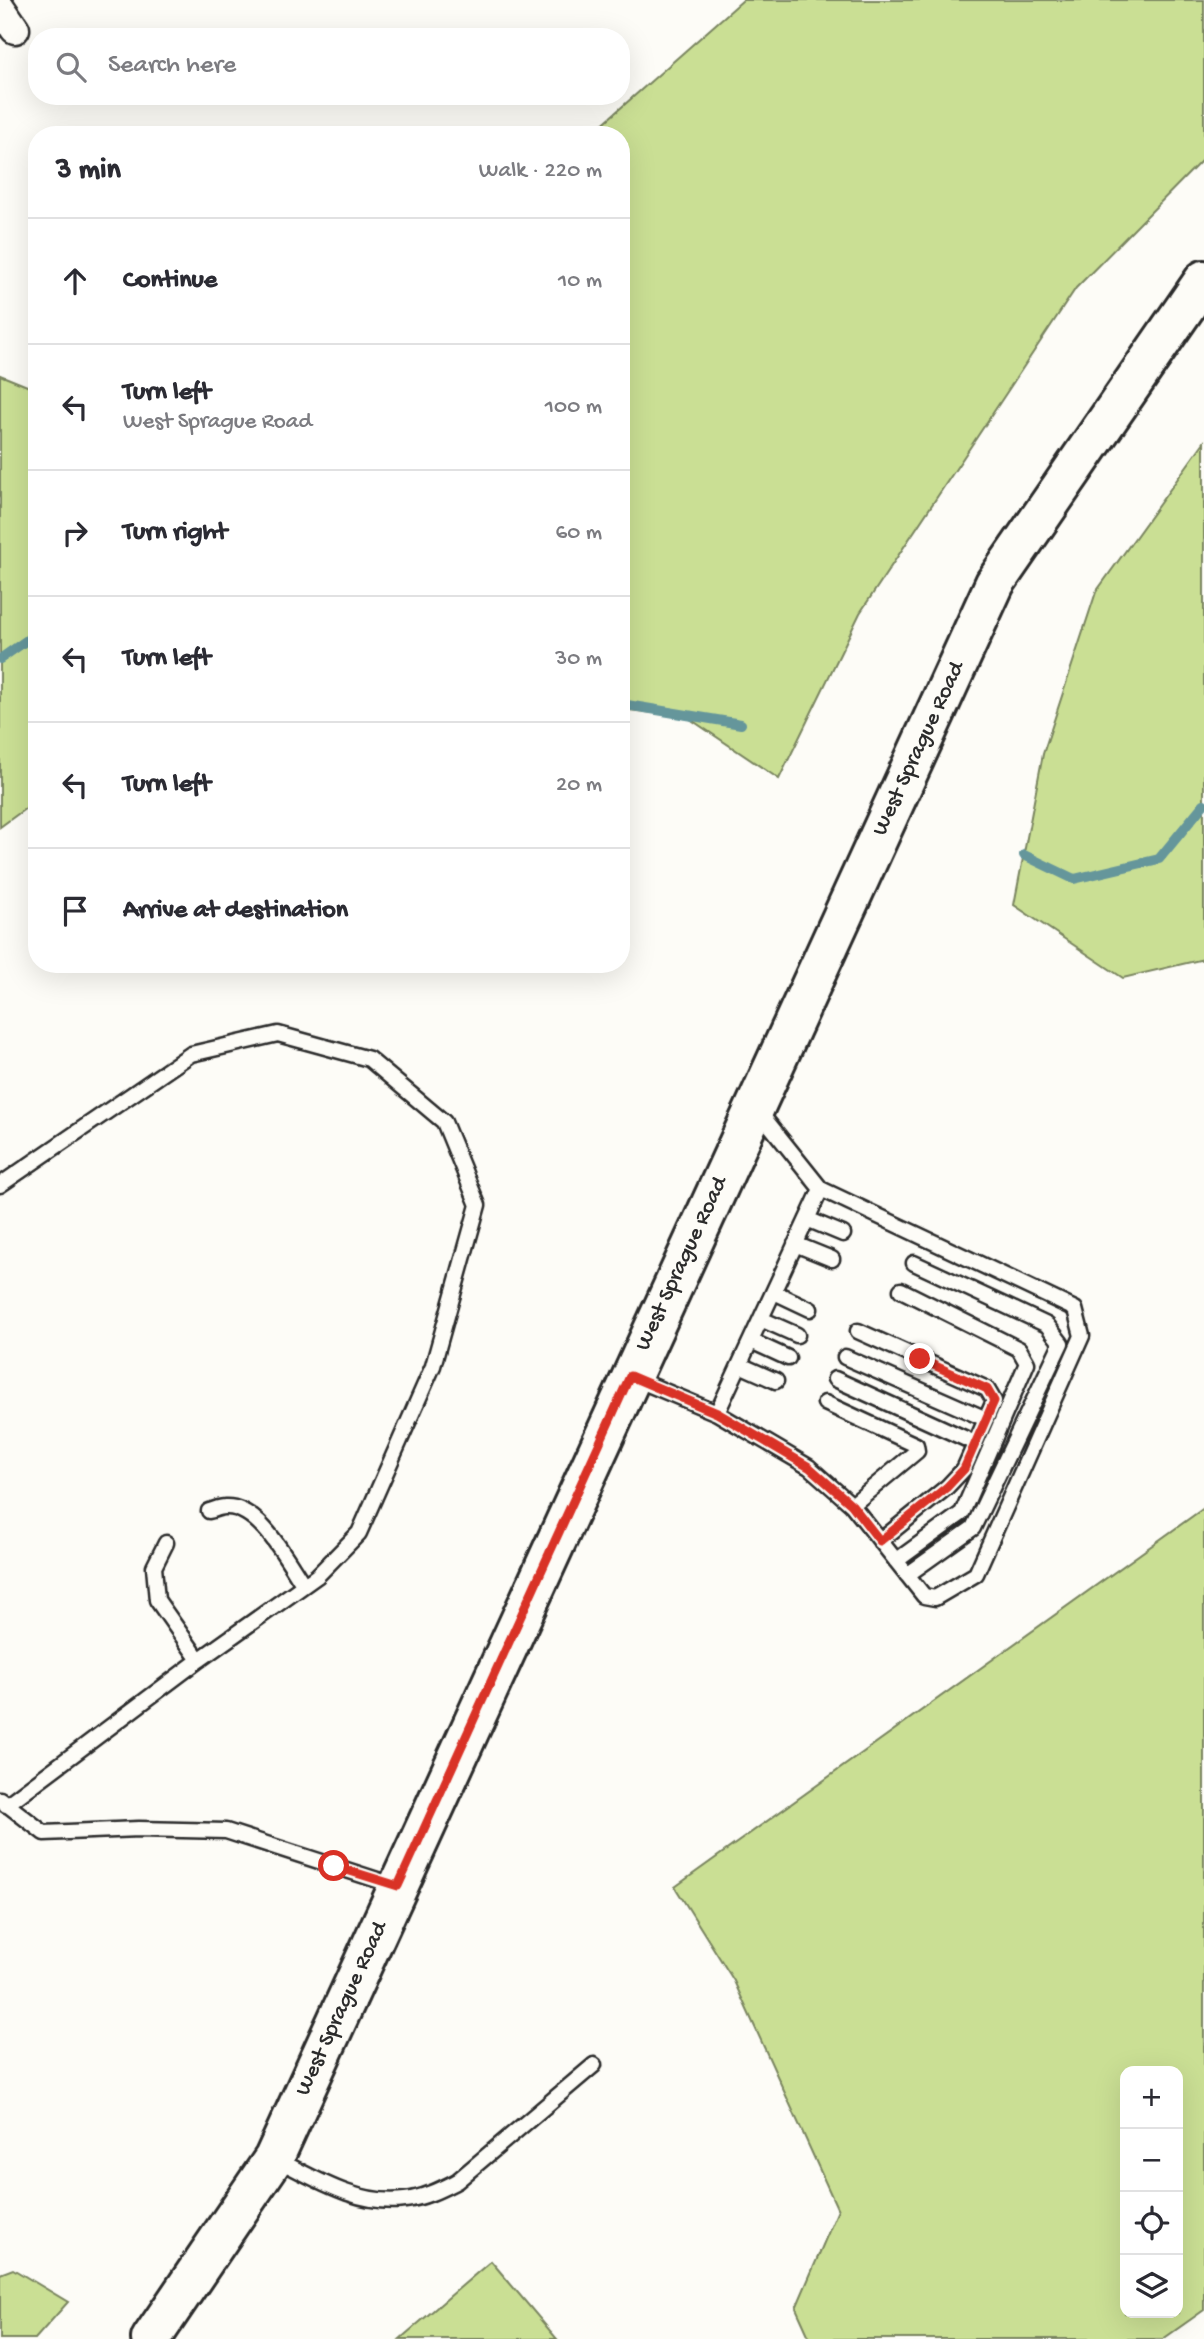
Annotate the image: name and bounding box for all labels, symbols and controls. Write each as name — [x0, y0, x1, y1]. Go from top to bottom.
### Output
search box — [28, 28, 630, 105]
icon: search — [52, 48, 90, 86]
text: Search here — [108, 51, 236, 82]
text: 3 min — [56, 154, 121, 189]
text: Walk · 220 m — [479, 158, 602, 185]
icon: ahead — [56, 262, 94, 300]
text: Continue — [123, 266, 217, 297]
text: 10 m — [558, 268, 602, 295]
text: Turn left — [123, 378, 211, 409]
icon: left — [56, 388, 94, 426]
text: 100 m — [545, 394, 602, 421]
text: West Sprague Road — [123, 409, 312, 436]
icon: right — [56, 514, 94, 552]
text: Turn right — [123, 518, 227, 549]
text: 60 m — [556, 520, 602, 547]
icon: left — [56, 640, 94, 678]
text: Turn left — [123, 644, 211, 675]
text: 30 m — [555, 646, 602, 673]
street label: West Sprague Road — [867, 656, 972, 840]
icon: left — [56, 766, 94, 804]
text: Turn left — [123, 770, 211, 801]
text: 20 m — [556, 772, 602, 799]
icon: arrive — [56, 892, 94, 930]
text: Arrive at destination — [123, 896, 348, 927]
street label: West Sprague Road — [630, 1171, 735, 1355]
route end — [904, 1343, 935, 1374]
route start — [318, 1850, 349, 1881]
street label: West Sprague Road — [290, 1916, 395, 2100]
map controls — [1120, 2066, 1183, 2318]
button: + — [1120, 2066, 1183, 2129]
button: − — [1120, 2129, 1183, 2192]
button: locate — [1120, 2192, 1183, 2255]
button: layers — [1120, 2255, 1183, 2318]

